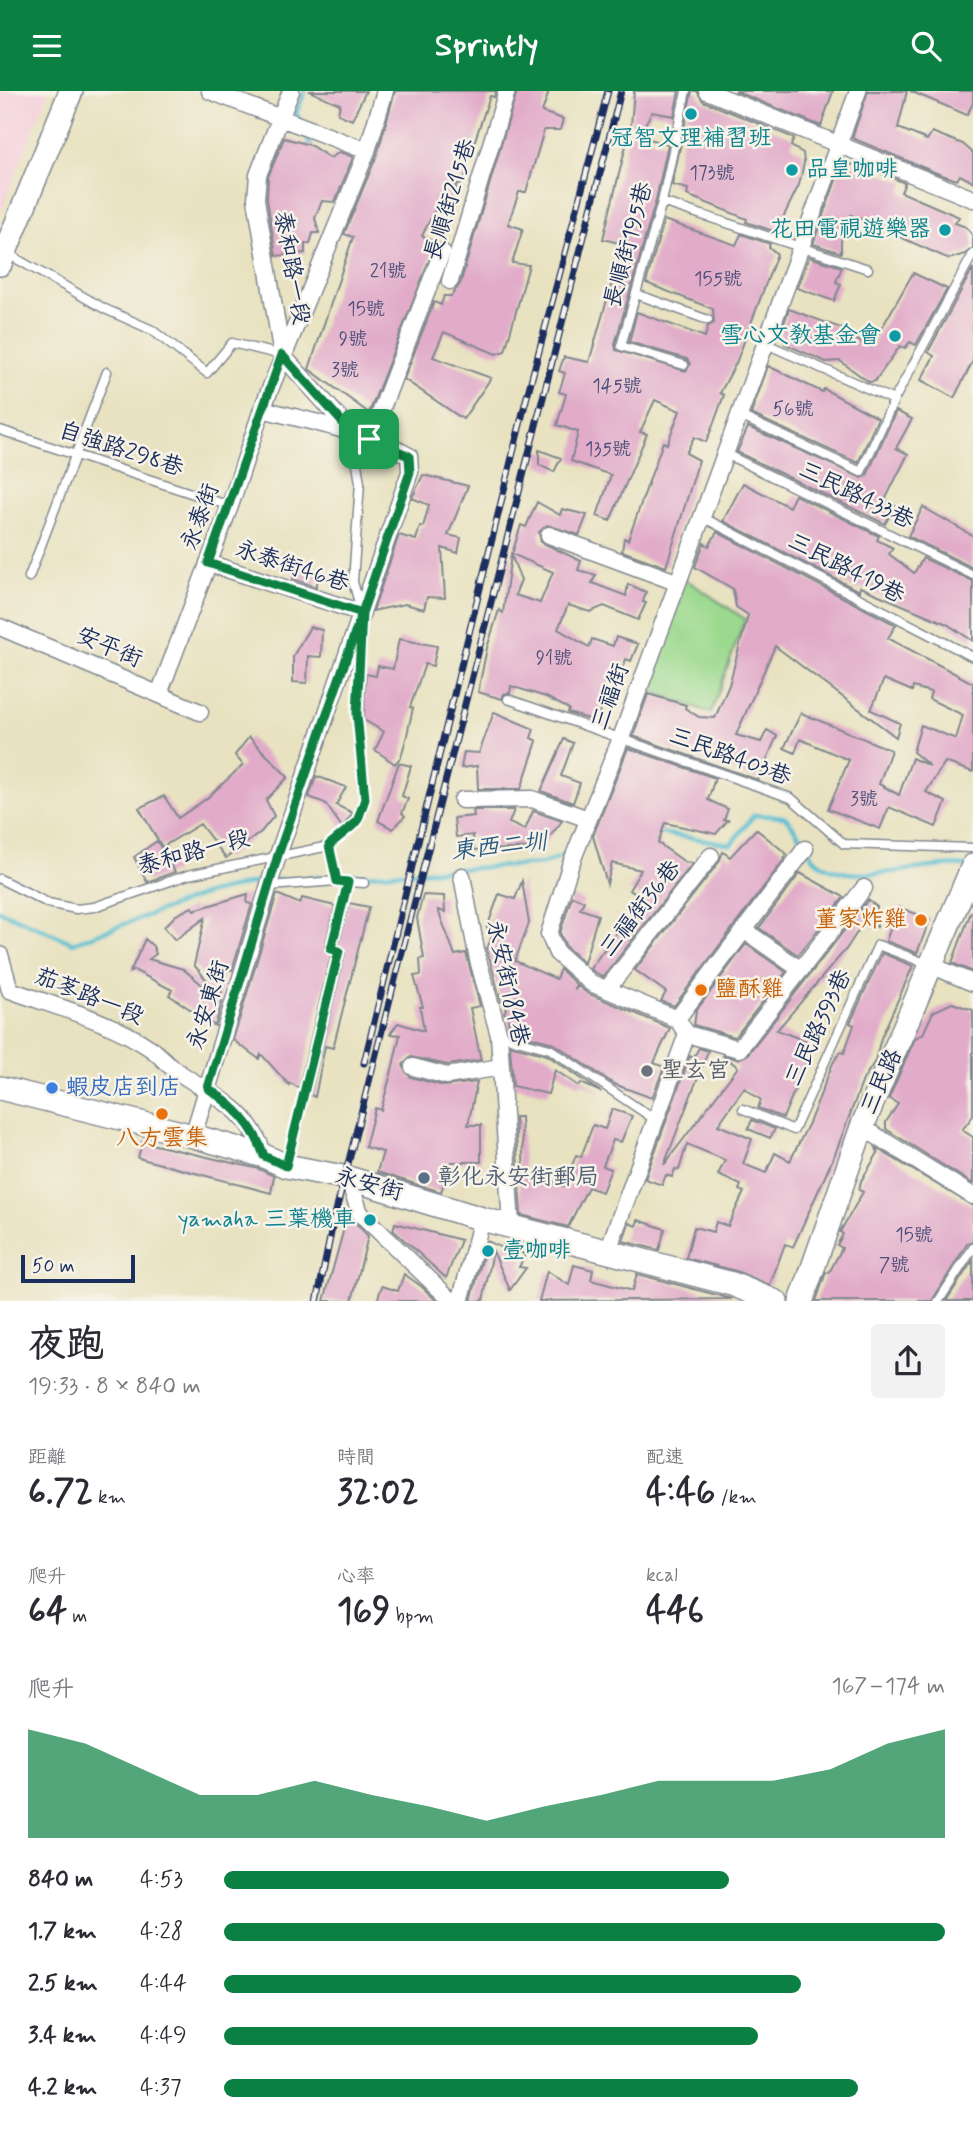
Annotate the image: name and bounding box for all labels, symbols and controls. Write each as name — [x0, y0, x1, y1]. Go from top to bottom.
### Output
text: Sprintly — [435, 25, 538, 67]
icon: menu — [28, 27, 66, 65]
icon: search — [907, 27, 945, 65]
marker: 冠智文理補習班 — [683, 106, 699, 122]
place label: 冠智文理補習班 — [611, 124, 772, 154]
street label: 長順街215巷 — [418, 134, 484, 265]
place label: 品皇咖啡 — [806, 155, 898, 185]
house number: 173號 — [690, 161, 734, 186]
marker: 品皇咖啡 — [784, 162, 800, 178]
street label: 長順街195巷 — [598, 178, 660, 311]
street label: 泰和路一段 — [266, 209, 316, 327]
place label: 花田電視遊樂器 — [770, 215, 931, 245]
marker: 花田電視遊樂器 — [937, 222, 953, 238]
house number: 21號 — [370, 259, 406, 284]
house number: 155號 — [694, 267, 742, 292]
house number: 15號 — [347, 297, 385, 322]
place label: 雪心文教基金會 — [720, 321, 881, 351]
house number: 9號 — [339, 327, 367, 352]
marker: 雪心文教基金會 — [887, 328, 903, 344]
house number: 3號 — [331, 358, 359, 383]
house number: 145號 — [592, 374, 642, 399]
house number: 56號 — [773, 397, 813, 422]
pin — [339, 409, 399, 469]
street label: 自強路298巷 — [55, 416, 188, 485]
icon: arrive — [350, 420, 388, 458]
house number: 135號 — [585, 437, 631, 462]
street label: 三民路433巷 — [793, 455, 919, 537]
street label: 永泰街 — [175, 479, 227, 555]
street label: 三民路419巷 — [782, 527, 910, 612]
street label: 永泰街46巷 — [231, 534, 354, 600]
street label: 安平街 — [71, 621, 147, 675]
house number: 91號 — [536, 646, 572, 671]
street label: 三福街 — [585, 659, 637, 735]
street label: 三民路403巷 — [665, 721, 796, 793]
house number: 3號 — [850, 787, 878, 812]
street label: 泰和路一段 — [135, 824, 253, 882]
water label: 東西二圳 — [450, 826, 551, 867]
street label: 三福街36巷 — [594, 854, 689, 964]
place label: 董家炸雞 — [815, 905, 907, 935]
marker: 董家炸雞 — [913, 912, 929, 928]
street label: 永安街184巷 — [479, 917, 535, 1050]
street label: 永安東街 — [181, 957, 237, 1053]
street label: 茄苳路一段 — [30, 962, 148, 1032]
street label: 三民路393巷 — [779, 964, 860, 1091]
place label: 鹽酥雞 — [715, 975, 784, 1005]
marker: 鹽酥雞 — [693, 982, 709, 998]
street label: 三民路 — [854, 1044, 910, 1120]
place label: 聖玄宮 — [661, 1056, 730, 1086]
marker: 聖玄宮 — [639, 1063, 655, 1079]
place label: 蝦皮店到店 — [66, 1073, 181, 1103]
marker: 蝦皮店到店 — [44, 1080, 60, 1096]
marker: 八方雲集 — [154, 1106, 170, 1122]
place label: 八方雲集 — [116, 1124, 208, 1154]
street label: 永安街 — [332, 1162, 406, 1208]
place label: 彰化永安街郵局 — [438, 1163, 599, 1193]
marker: 彰化永安街郵局 — [416, 1170, 432, 1186]
place label: yamaha 三葉機車 — [178, 1205, 356, 1235]
marker: yamaha 三葉機車 — [362, 1212, 378, 1228]
house number: 15號 — [895, 1223, 933, 1248]
place label: 壹咖啡 — [502, 1236, 571, 1266]
marker: 壹咖啡 — [480, 1243, 496, 1259]
scale bar — [21, 1253, 135, 1284]
house number: 7號 — [879, 1253, 909, 1278]
text: 50 m — [32, 1254, 75, 1279]
text: 夜跑 — [28, 1321, 104, 1370]
button: share — [871, 1324, 945, 1398]
text: 19:33 · 8 × 840 m — [28, 1372, 201, 1402]
text: 距離 — [28, 1445, 66, 1470]
text: 時間 — [337, 1445, 375, 1470]
text: 配速 — [646, 1445, 684, 1470]
text: 6.72 — [28, 1470, 93, 1516]
text: 32:02 — [337, 1470, 419, 1516]
text: 4:46 — [646, 1470, 715, 1516]
text: km — [93, 1485, 126, 1510]
text: /km — [715, 1485, 757, 1510]
text: kcal — [646, 1563, 678, 1588]
text: 爬升 — [28, 1564, 66, 1589]
text: 心率 — [337, 1564, 375, 1589]
text: 446 — [646, 1588, 704, 1634]
text: 64 — [28, 1589, 67, 1635]
text: 169 — [337, 1589, 390, 1635]
text: m — [67, 1604, 87, 1629]
text: bpm — [390, 1604, 434, 1629]
text: 167–174 m — [832, 1672, 945, 1702]
text: 爬升 — [28, 1675, 74, 1705]
text: 840 m — [28, 1865, 93, 1895]
text: 4:53 — [140, 1865, 183, 1895]
text: 1.7 km — [28, 1917, 97, 1947]
text: 4:28 — [140, 1917, 183, 1947]
text: 2.5 km — [28, 1969, 98, 1999]
text: 4:44 — [140, 1969, 187, 1999]
text: 3.4 km — [28, 2021, 96, 2051]
text: 4:49 — [140, 2021, 187, 2051]
text: 4.2 km — [28, 2073, 97, 2103]
text: 4:37 — [140, 2073, 182, 2103]

